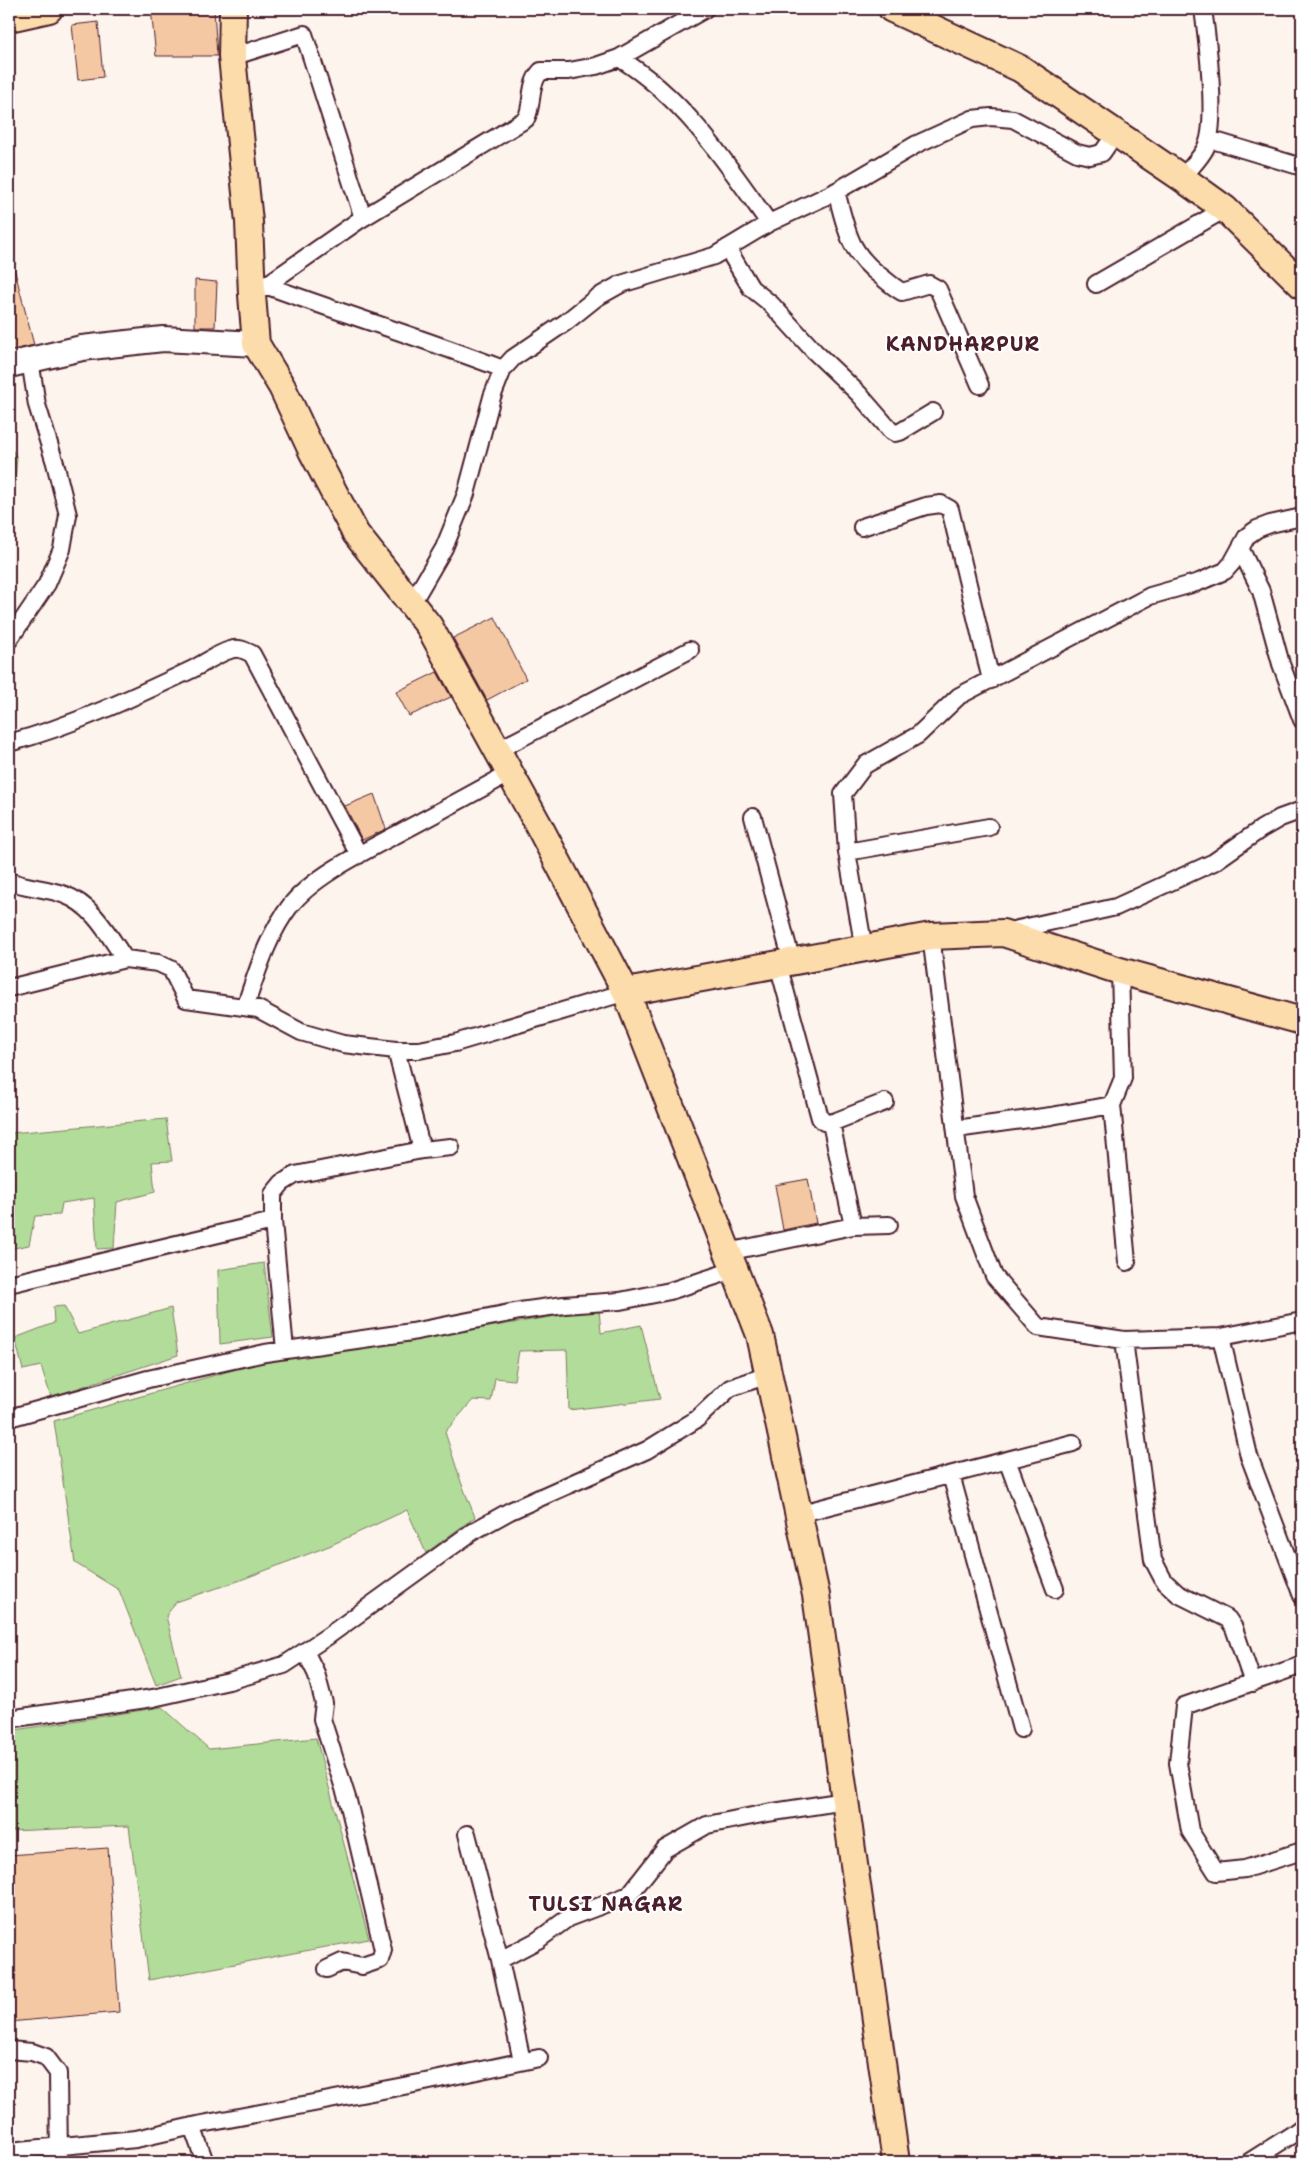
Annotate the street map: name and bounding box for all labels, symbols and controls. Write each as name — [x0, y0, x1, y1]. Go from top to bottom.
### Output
district label: KANDHARPUR — [886, 331, 1040, 357]
district label: TULSI NAGAR — [529, 1891, 683, 1917]

